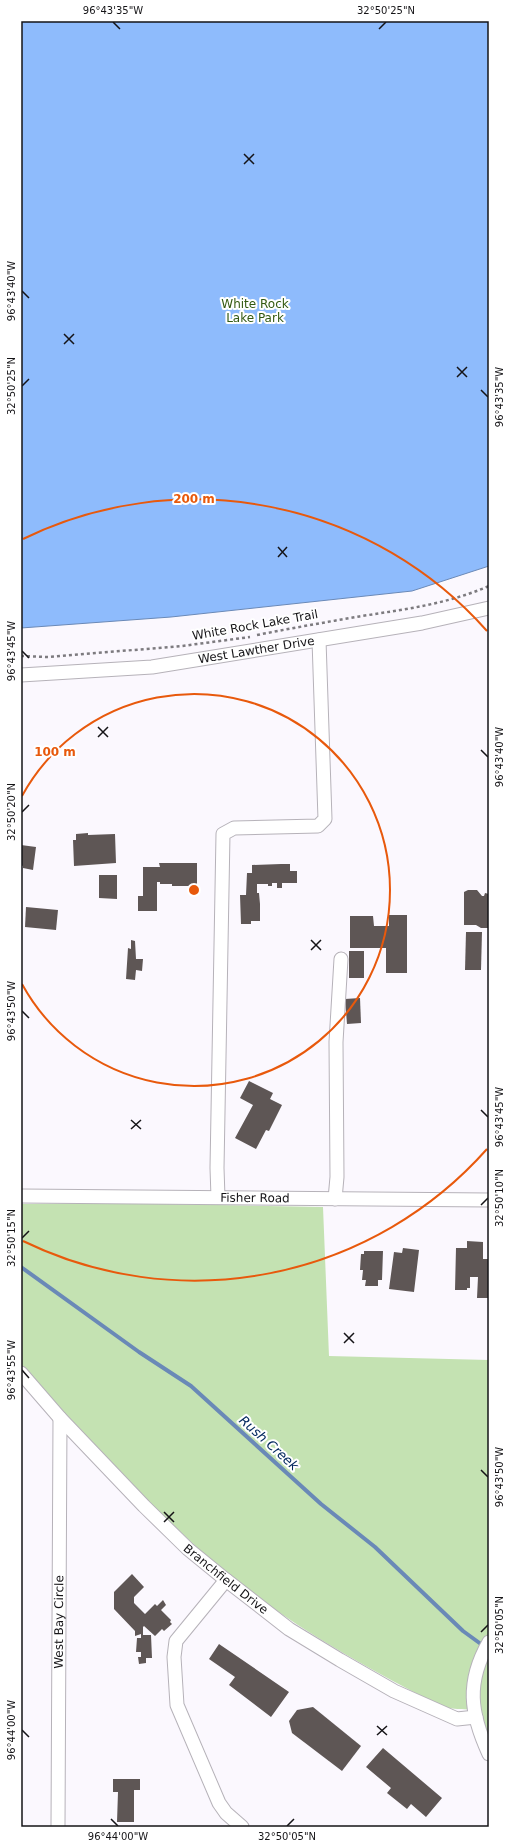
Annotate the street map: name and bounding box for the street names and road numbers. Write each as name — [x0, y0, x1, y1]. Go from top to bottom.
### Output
street label: White Rock Lake Trail — [191, 607, 319, 643]
street label: West Lawther Drive — [197, 634, 316, 666]
street label: Fisher Road — [220, 1191, 290, 1205]
street label: Branchfield Drive — [181, 1541, 271, 1617]
street label: West Bay Circle — [52, 1575, 66, 1669]

